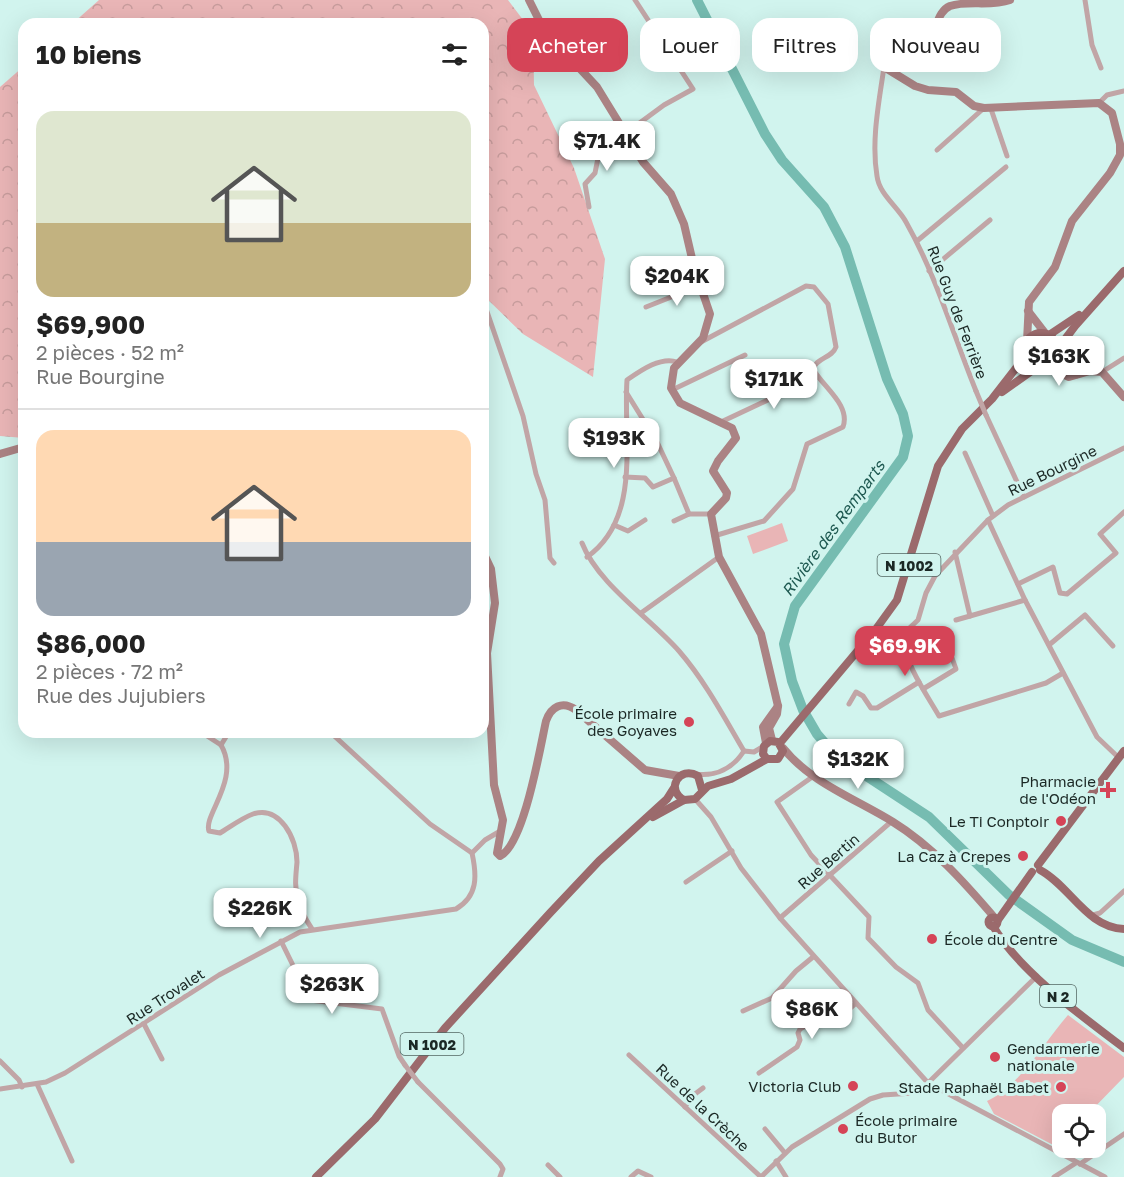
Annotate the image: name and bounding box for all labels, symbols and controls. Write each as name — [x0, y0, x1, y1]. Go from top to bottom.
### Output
chip: Acheter — [507, 18, 628, 72]
chip: Louer — [640, 18, 740, 72]
chip: Filtres — [752, 18, 858, 72]
chip: Nouveau — [870, 18, 1001, 72]
icon: filters — [438, 38, 471, 71]
text: 10 biens — [36, 39, 142, 70]
pin: $71.4K — [558, 121, 656, 172]
text: $71.4K — [573, 128, 641, 152]
icon: home — [200, 150, 308, 258]
street label: Rue Guy de Ferrière — [924, 243, 992, 381]
pin: $204K — [635, 256, 719, 307]
text: $204K — [644, 263, 710, 287]
text: $69,900 — [36, 309, 145, 340]
pin: $163K — [1017, 336, 1101, 387]
text: 2 pièces · 52 m² — [36, 340, 184, 364]
text: $163K — [1027, 343, 1091, 367]
pin: $171K — [732, 359, 816, 410]
text: Rue Bourgine — [36, 364, 165, 388]
text: $171K — [744, 366, 804, 390]
pin: $193K — [572, 418, 656, 469]
text: $193K — [582, 425, 646, 449]
street label: Rue Bourgine — [1005, 441, 1100, 499]
water label: Rivière des Remparts — [777, 455, 890, 600]
icon: home — [200, 469, 308, 577]
road number: N 1002 — [878, 554, 940, 576]
pin: $69.9K — [856, 626, 954, 677]
text: $86,000 — [36, 628, 146, 659]
text: $69.9K — [869, 633, 941, 657]
text: 2 pièces · 72 m² — [36, 659, 183, 683]
text: Rue des Jujubiers — [36, 683, 206, 707]
place label: École primaire des Goyaves — [574, 704, 677, 739]
marker: École primaire des Goyaves — [682, 715, 696, 729]
pin: $132K — [816, 739, 900, 790]
text: $132K — [827, 746, 889, 770]
place label: Pharmacie de l'Odéon — [1020, 772, 1096, 807]
marker: Pharmacie de l'Odéon — [1101, 783, 1115, 797]
place label: Le Ti Conptoir — [949, 812, 1049, 830]
marker: Le Ti Conptoir — [1054, 814, 1068, 828]
street label: Rue Bertin — [794, 829, 862, 893]
place label: La Caz à Crepes — [897, 847, 1011, 865]
marker: La Caz à Crepes — [1016, 849, 1030, 863]
pin: $226K — [218, 888, 302, 939]
text: $226K — [228, 895, 293, 919]
place label: École du Centre — [944, 930, 1058, 948]
marker: École du Centre — [925, 932, 939, 946]
street label: Rue Trovalet — [123, 964, 207, 1028]
pin: $263K — [290, 964, 374, 1015]
text: $263K — [300, 971, 365, 995]
road number: N 2 — [1040, 985, 1076, 1007]
pin: $86K — [776, 989, 848, 1040]
text: $86K — [785, 996, 839, 1020]
road number: N 1002 — [400, 1033, 464, 1055]
place label: Gendarmerie nationale — [1007, 1039, 1100, 1074]
marker: Gendarmerie nationale — [988, 1050, 1002, 1064]
street label: Rue de la Crèche — [653, 1059, 754, 1155]
place label: Victoria Club — [748, 1077, 841, 1095]
place label: Stade Raphaël Babet — [898, 1078, 1049, 1096]
marker: Victoria Club — [846, 1079, 860, 1093]
marker: Stade Raphaël Babet — [1054, 1080, 1068, 1094]
map controls — [1052, 1104, 1106, 1158]
button: locate — [1052, 1104, 1106, 1158]
place label: École primaire du Butor — [855, 1111, 958, 1146]
marker: École primaire du Butor — [836, 1122, 850, 1136]

